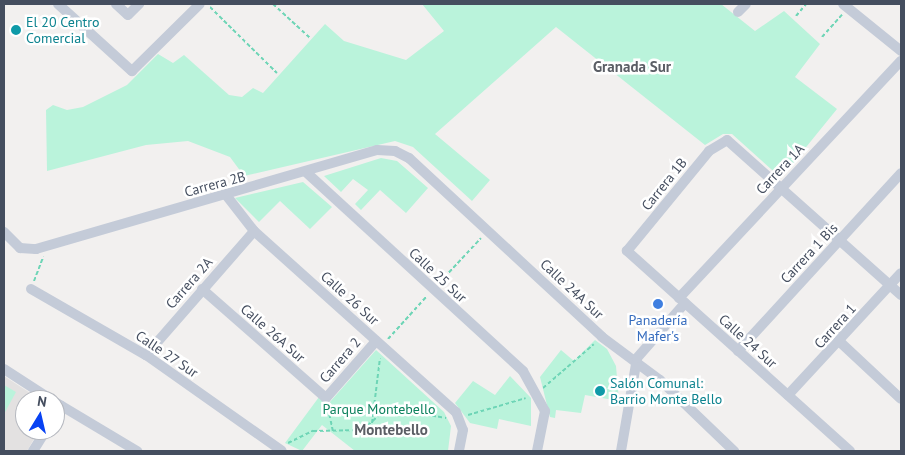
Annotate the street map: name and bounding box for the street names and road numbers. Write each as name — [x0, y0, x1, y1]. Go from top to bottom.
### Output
street label: Carrera 1A — [753, 140, 807, 198]
street label: Carrera 1B — [638, 154, 690, 214]
street label: Carrera 2B — [183, 168, 247, 200]
street label: Carrera 1 Bis — [777, 219, 841, 287]
street label: Calle 25 Sur — [406, 244, 470, 306]
street label: Carrera 2A — [162, 254, 216, 312]
street label: Calle 24A Sur — [537, 255, 607, 323]
street label: Calle 26 Sur — [317, 268, 383, 328]
street label: Calle 26A Sur — [237, 300, 309, 366]
street label: Carrera 1 — [811, 300, 859, 352]
street label: Calle 24 Sur — [715, 311, 781, 371]
street label: Calle 27 Sur — [132, 327, 202, 381]
street label: Carrera 2 — [316, 334, 364, 386]

